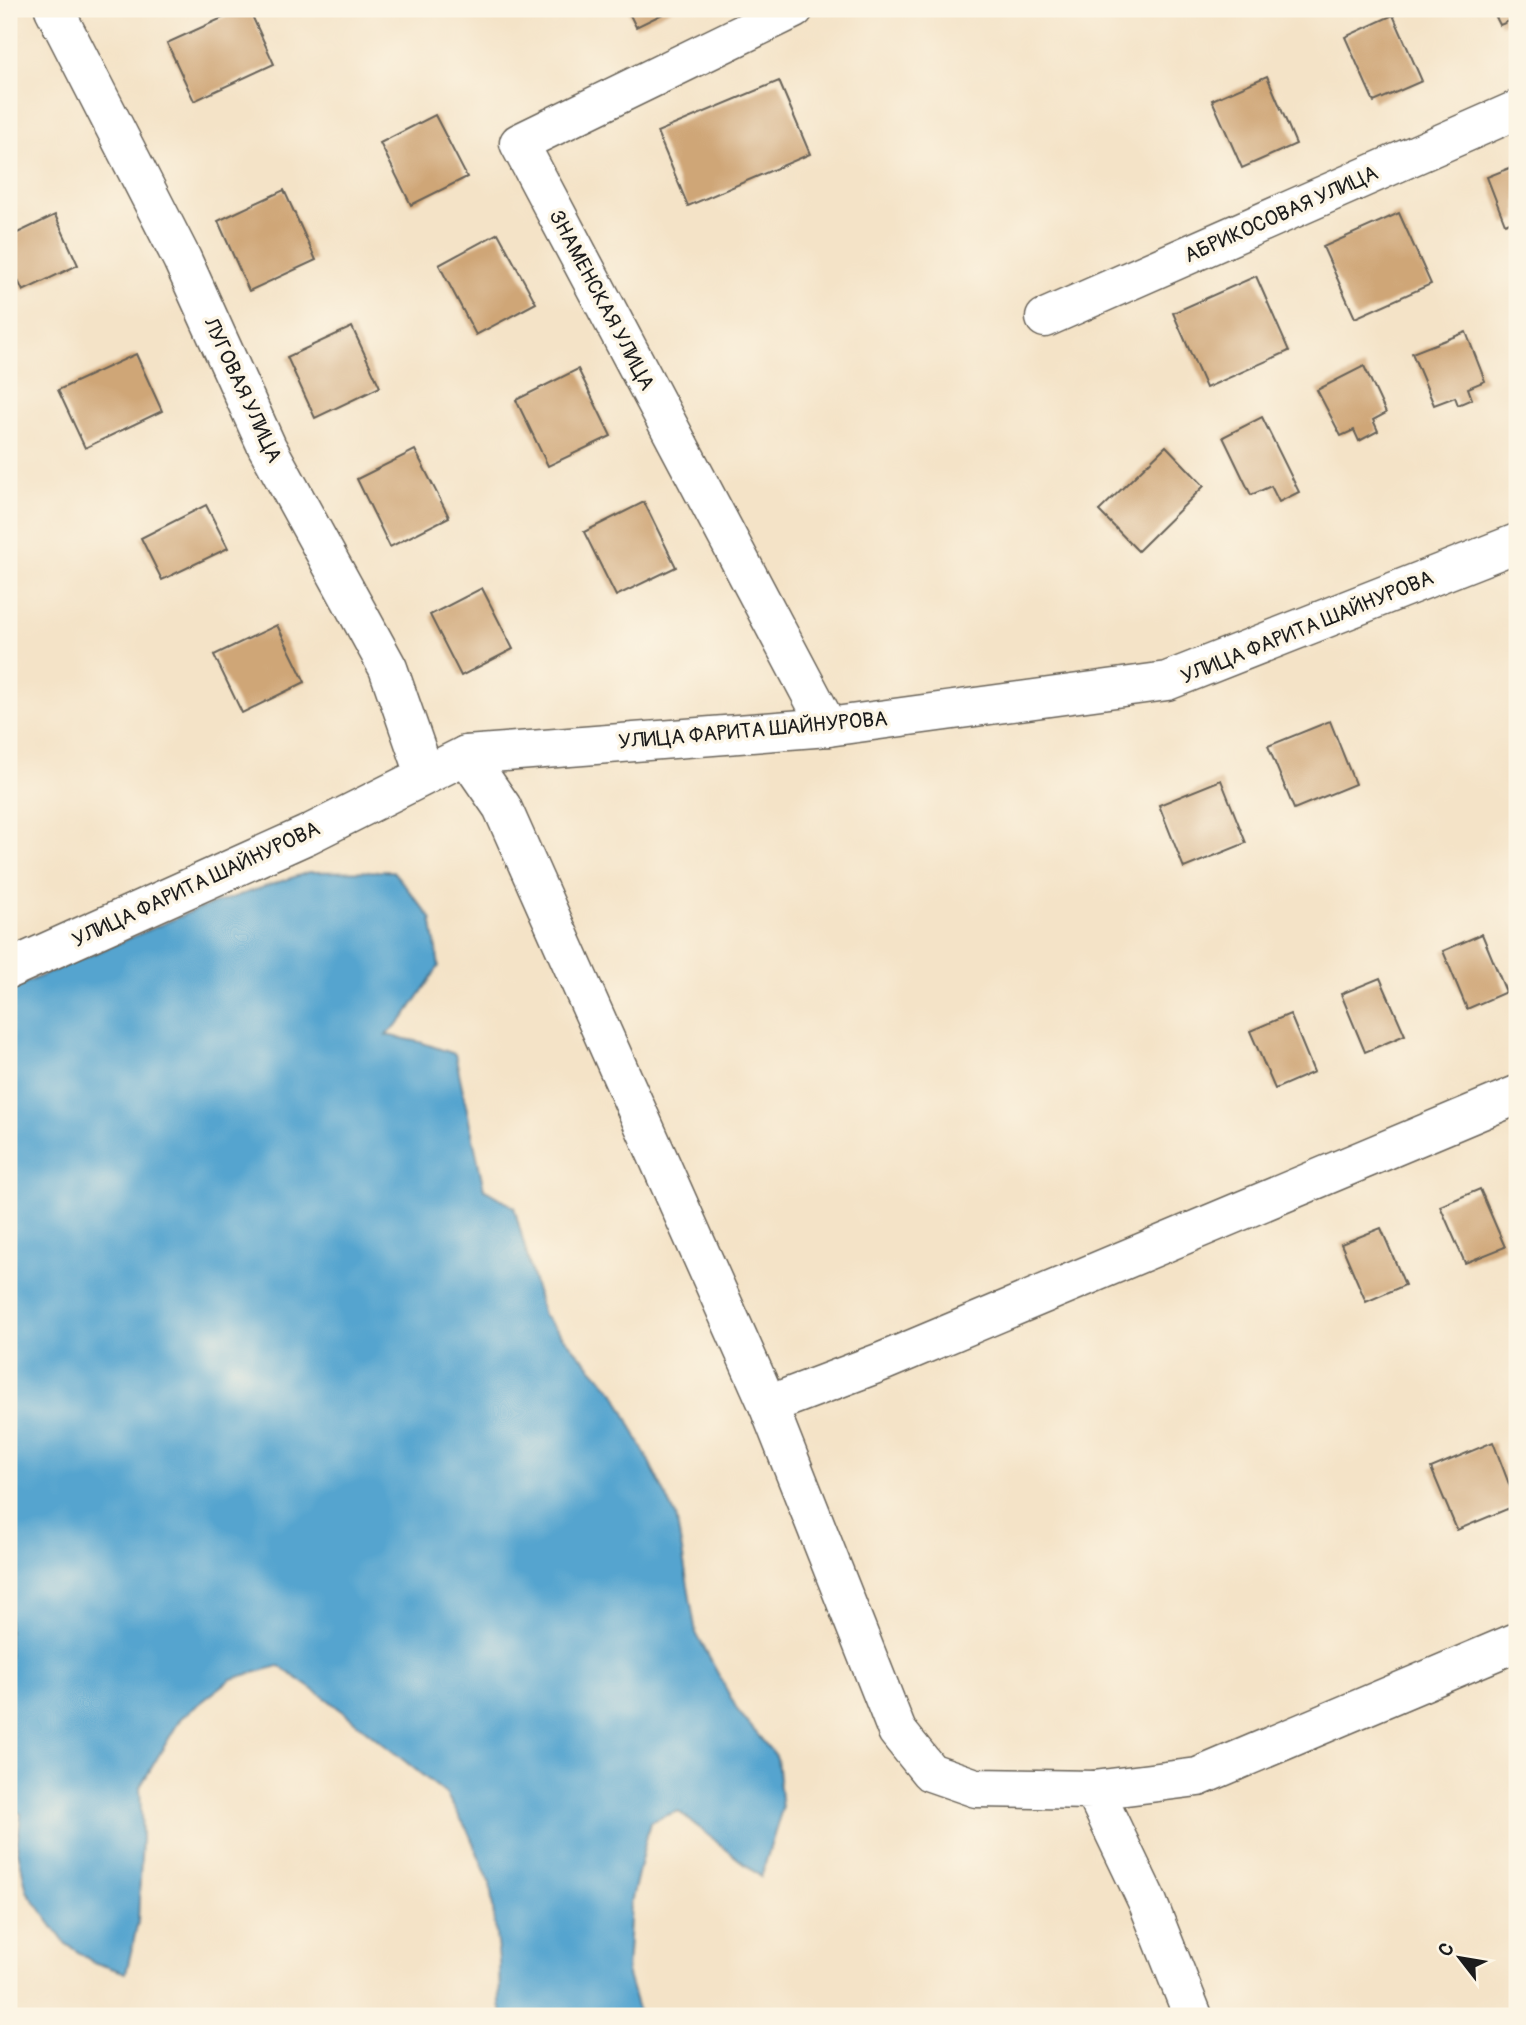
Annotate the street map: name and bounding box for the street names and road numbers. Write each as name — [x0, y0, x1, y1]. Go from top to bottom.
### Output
street label: АБРИКОСОВАЯ УЛИЦА — [1180, 160, 1382, 269]
street label: ЗНАМЕНСКАЯ УЛИЦА — [543, 205, 661, 395]
street label: ЛУГОВАЯ УЛИЦА — [197, 312, 288, 467]
street label: УЛИЦА ФАРИТА ШАЙНУРОВА — [1177, 564, 1437, 691]
street label: УЛИЦА ФАРИТА ШАЙНУРОВА — [617, 705, 889, 756]
street label: УЛИЦА ФАРИТА ШАЙНУРОВА — [68, 815, 324, 954]

